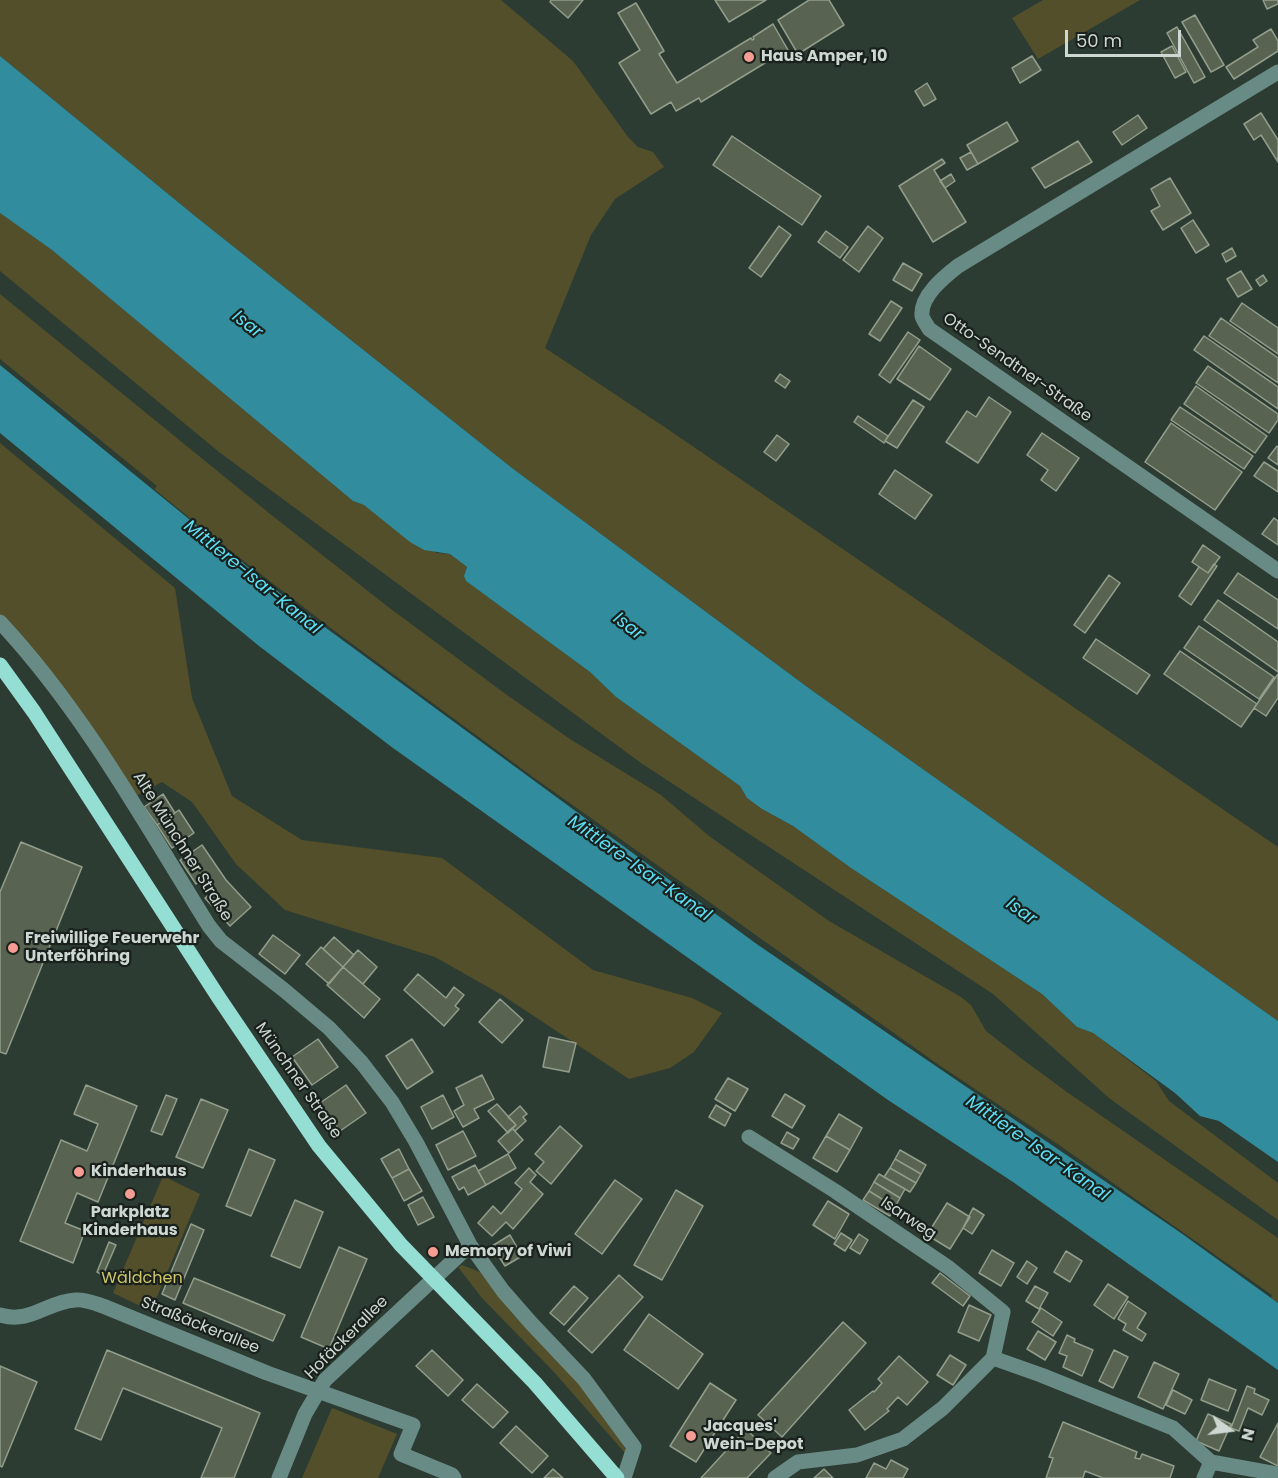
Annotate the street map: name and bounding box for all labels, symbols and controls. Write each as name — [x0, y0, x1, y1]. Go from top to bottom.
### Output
scale bar — [1068, 18, 1184, 56]
text: 50 m — [1076, 28, 1122, 53]
place label: Haus Amper, 10 — [761, 47, 887, 67]
marker: Haus Amper, 10 — [742, 50, 756, 64]
water label: Isar — [227, 306, 267, 344]
street label: Otto-Sendtner-Straße — [939, 309, 1095, 427]
water label: Mittlere-Isar-Kanal — [179, 516, 325, 640]
water label: Isar — [608, 608, 648, 646]
street label: Alte Münchner Straße — [128, 769, 236, 925]
water label: Mittlere-Isar-Kanal — [563, 811, 715, 927]
water label: Isar — [1001, 894, 1041, 930]
place label: Freiwillige Feuerwehr Unterföhring — [25, 929, 199, 967]
marker: Freiwillige Feuerwehr Unterföhring — [6, 941, 20, 955]
street label: Münchner Straße — [251, 1019, 345, 1143]
water label: Mittlere-Isar-Kanal — [961, 1091, 1113, 1207]
place label: Kinderhaus — [91, 1162, 187, 1182]
marker: Kinderhaus — [72, 1165, 86, 1179]
marker: Parkplatz Kinderhaus — [123, 1187, 137, 1201]
street label: Isarweg — [877, 1193, 939, 1245]
place label: Parkplatz Kinderhaus — [82, 1203, 178, 1241]
place label: Memory of Viwi — [445, 1242, 571, 1262]
marker: Memory of Viwi — [426, 1245, 440, 1259]
park label: Wäldchen — [101, 1269, 183, 1289]
street label: Hofäckerallee — [301, 1292, 393, 1384]
street label: Straßäckerallee — [138, 1293, 262, 1359]
north arrow — [1200, 1400, 1260, 1460]
place label: Jacques' Wein-Depot — [703, 1417, 804, 1455]
text: N — [1235, 1426, 1261, 1443]
marker: Jacques' Wein-Depot — [684, 1429, 698, 1443]

